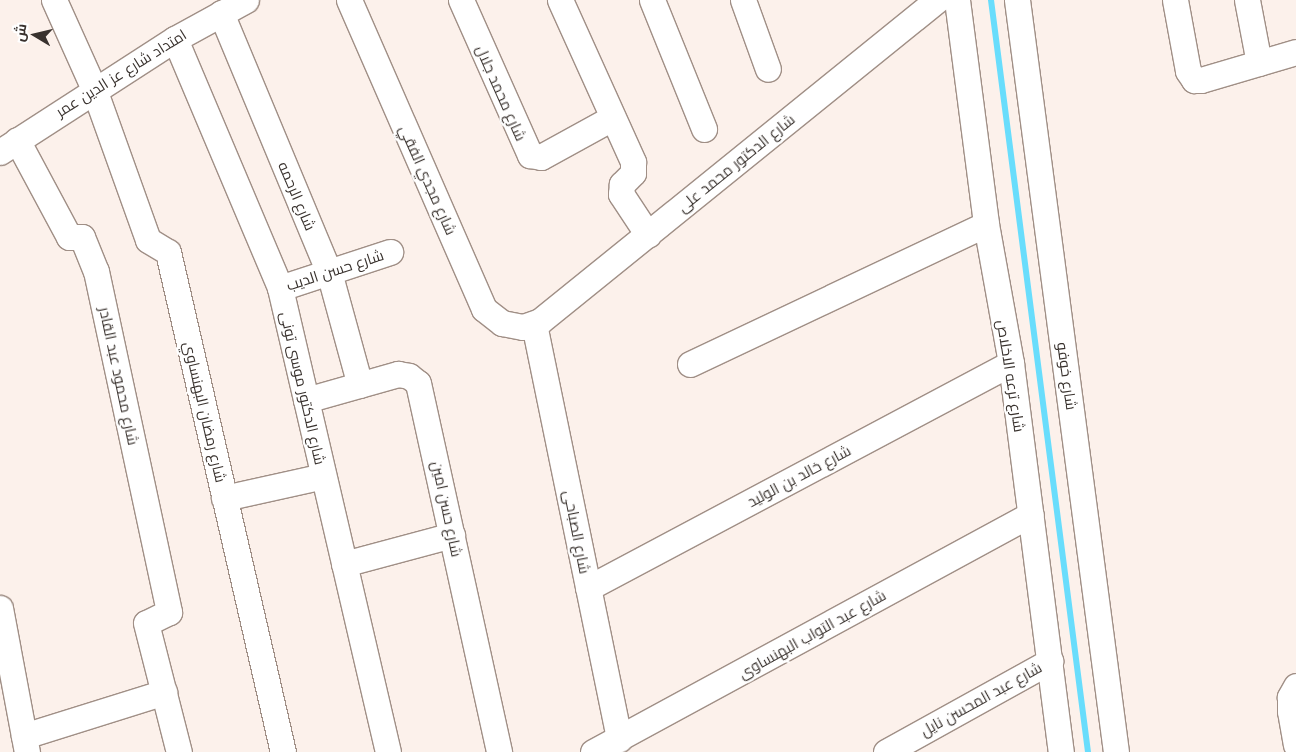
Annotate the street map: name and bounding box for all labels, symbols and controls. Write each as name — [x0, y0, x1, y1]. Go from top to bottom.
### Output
north arrow — [10, 10, 60, 60]
text: ش — [11, 23, 29, 43]
street label: امتداد شارع عز الدين عمر — [52, 25, 190, 121]
street label: شارع محمد جلال — [472, 42, 530, 144]
street label: شارع الدكتور محمد على — [674, 110, 798, 216]
street label: شارع مجدي الفقي — [396, 122, 460, 238]
street label: شارع الرحمه — [274, 159, 320, 233]
street label: شارع حسن الديب — [284, 246, 386, 294]
street label: شارع محمود عبد القادر — [96, 305, 142, 447]
street label: شارع الدكتور موسى تونى — [277, 310, 329, 466]
street label: شارع ترعه الاخلاص — [993, 319, 1029, 433]
street label: شارع رمضان البهنساوي — [180, 340, 230, 484]
street label: شارع خوفو — [1053, 341, 1081, 411]
street label: شارع خالد بن الوليد — [744, 441, 854, 511]
street label: شارع حسن امين — [428, 459, 466, 559]
street label: شارع الصباحى — [560, 489, 594, 575]
street label: شارع عبد التواب البهنساوى — [735, 586, 889, 682]
street label: شارع عبد المحسن نايل — [917, 658, 1045, 740]

